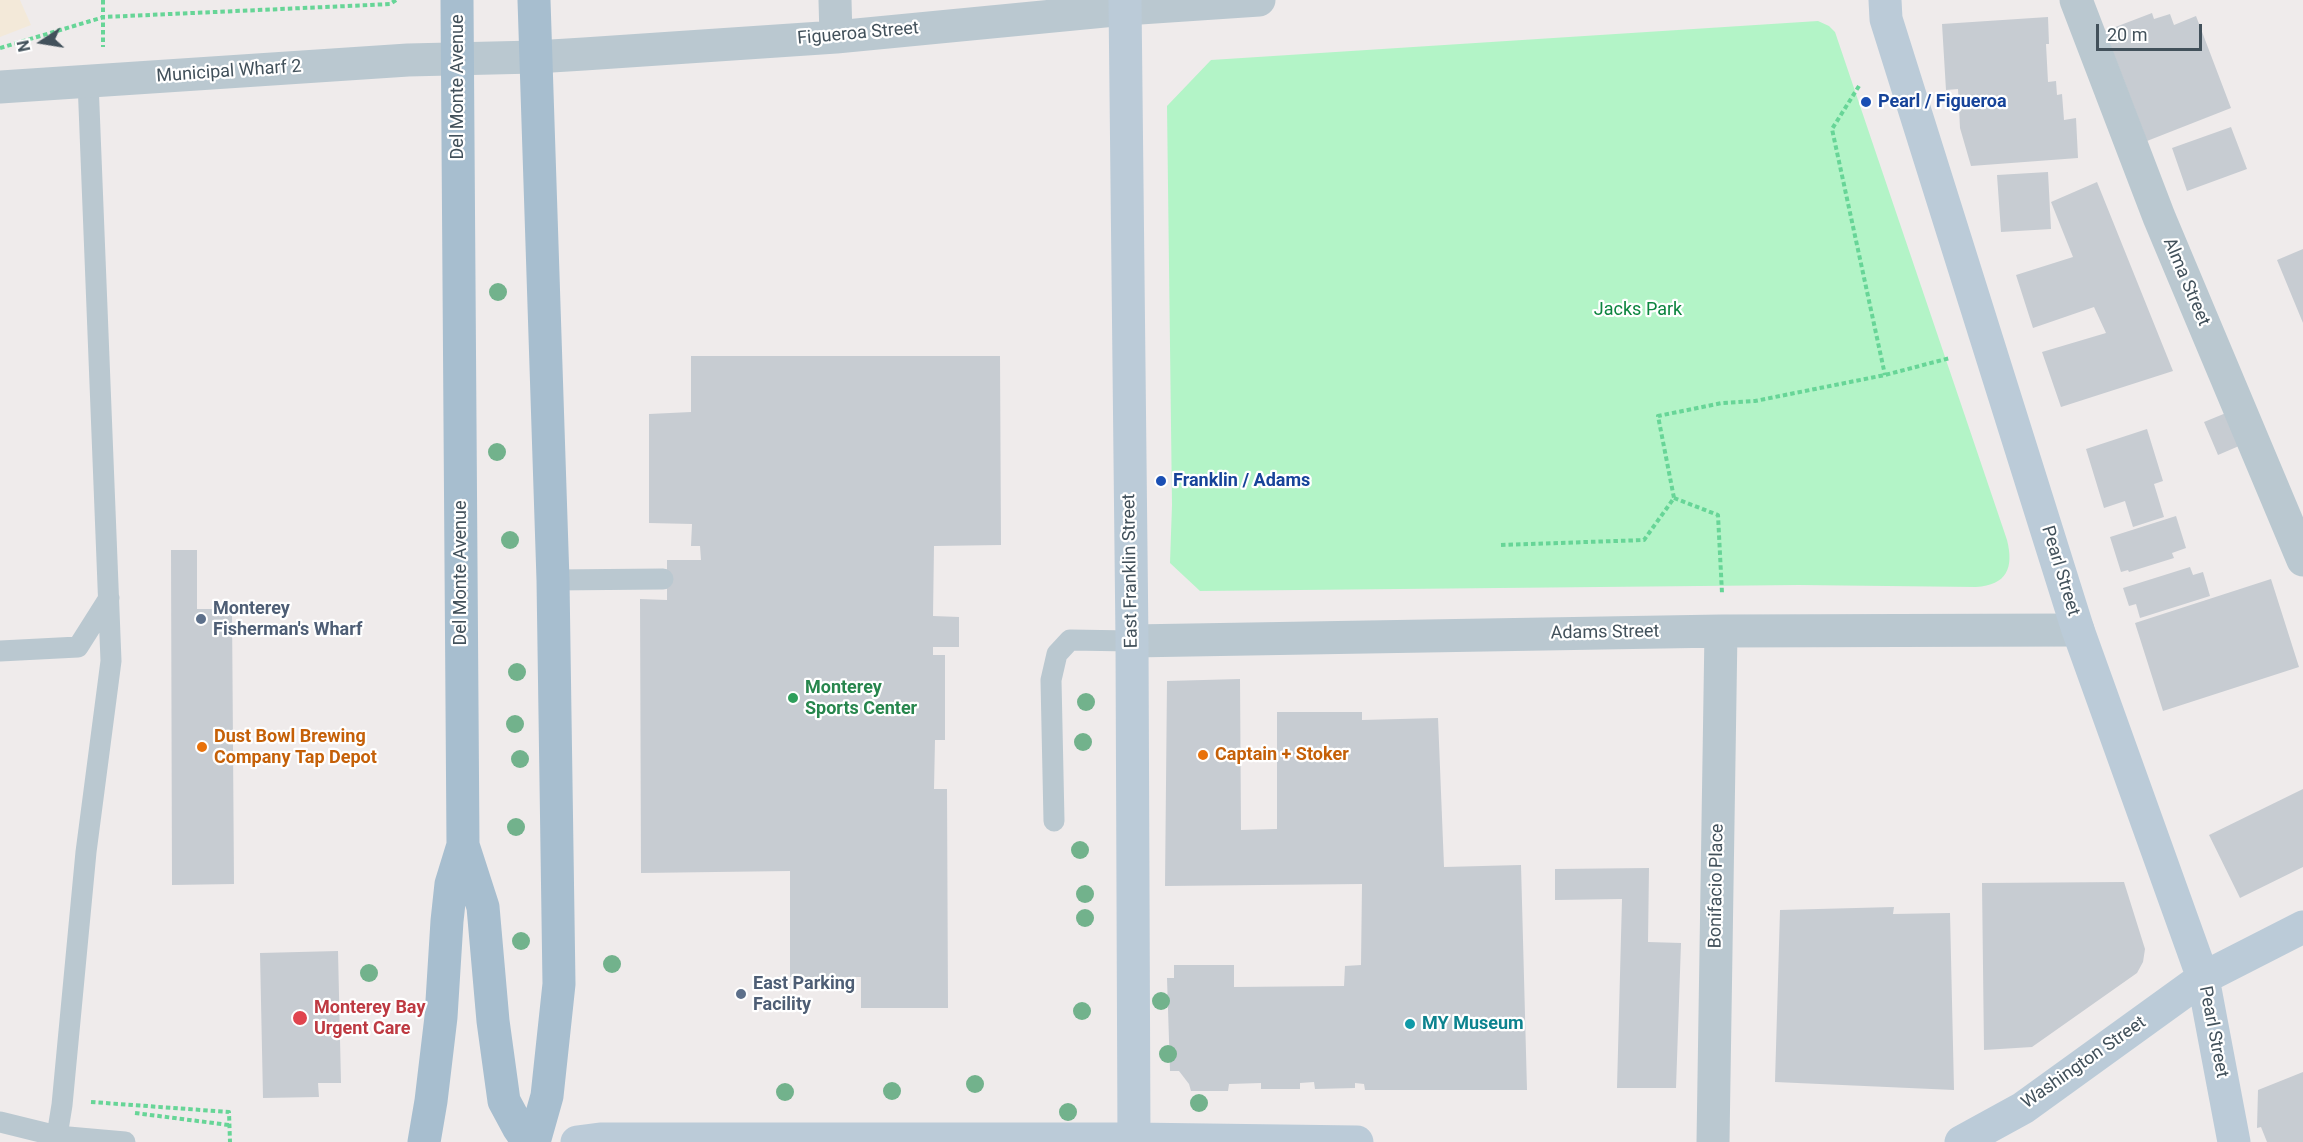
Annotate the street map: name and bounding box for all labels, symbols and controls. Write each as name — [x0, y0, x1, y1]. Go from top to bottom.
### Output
north arrow — [12, 12, 72, 72]
scale bar — [2099, 12, 2206, 50]
street label: Del Monte Avenue — [447, 15, 469, 159]
street label: Figueroa Street — [796, 18, 920, 50]
text: 20 m — [2107, 24, 2147, 45]
text: N — [13, 38, 34, 53]
street label: Municipal Wharf 2 — [156, 56, 302, 88]
place label: Pearl / Figueroa — [1878, 91, 2007, 113]
marker: Pearl / Figueroa — [1859, 95, 1873, 109]
street label: Alma Street — [2158, 235, 2214, 329]
park label: Jacks Park — [1594, 299, 1682, 321]
place label: Franklin / Adams — [1173, 470, 1310, 492]
marker: Franklin / Adams — [1154, 474, 1168, 488]
street label: East Franklin Street — [1119, 494, 1143, 648]
street label: Del Monte Avenue — [450, 501, 472, 645]
street label: Pearl Street — [2036, 523, 2084, 619]
place label: Monterey Fisherman's Wharf — [213, 598, 362, 640]
marker: Monterey Fisherman's Wharf — [194, 612, 208, 626]
street label: Adams Street — [1550, 621, 1660, 645]
place label: Monterey Sports Center — [805, 677, 917, 720]
marker: Monterey Sports Center — [786, 691, 800, 705]
place label: Dust Bowl Brewing Company Tap Depot — [214, 726, 377, 768]
marker: Dust Bowl Brewing Company Tap Depot — [195, 740, 209, 754]
place label: Captain + Stoker — [1215, 744, 1349, 766]
marker: Captain + Stoker — [1196, 748, 1210, 762]
street label: Bonifacio Place — [1705, 823, 1729, 949]
place label: East Parking Facility — [753, 973, 855, 1016]
street label: Pearl Street — [2194, 984, 2232, 1080]
marker: East Parking Facility — [734, 987, 748, 1001]
place label: Monterey Bay Urgent Care — [314, 997, 425, 1040]
marker: Monterey Bay Urgent Care — [291, 1009, 309, 1027]
street label: Washington Street — [2018, 1012, 2150, 1114]
place label: MY Museum — [1422, 1013, 1524, 1035]
marker: MY Museum — [1403, 1017, 1417, 1031]

